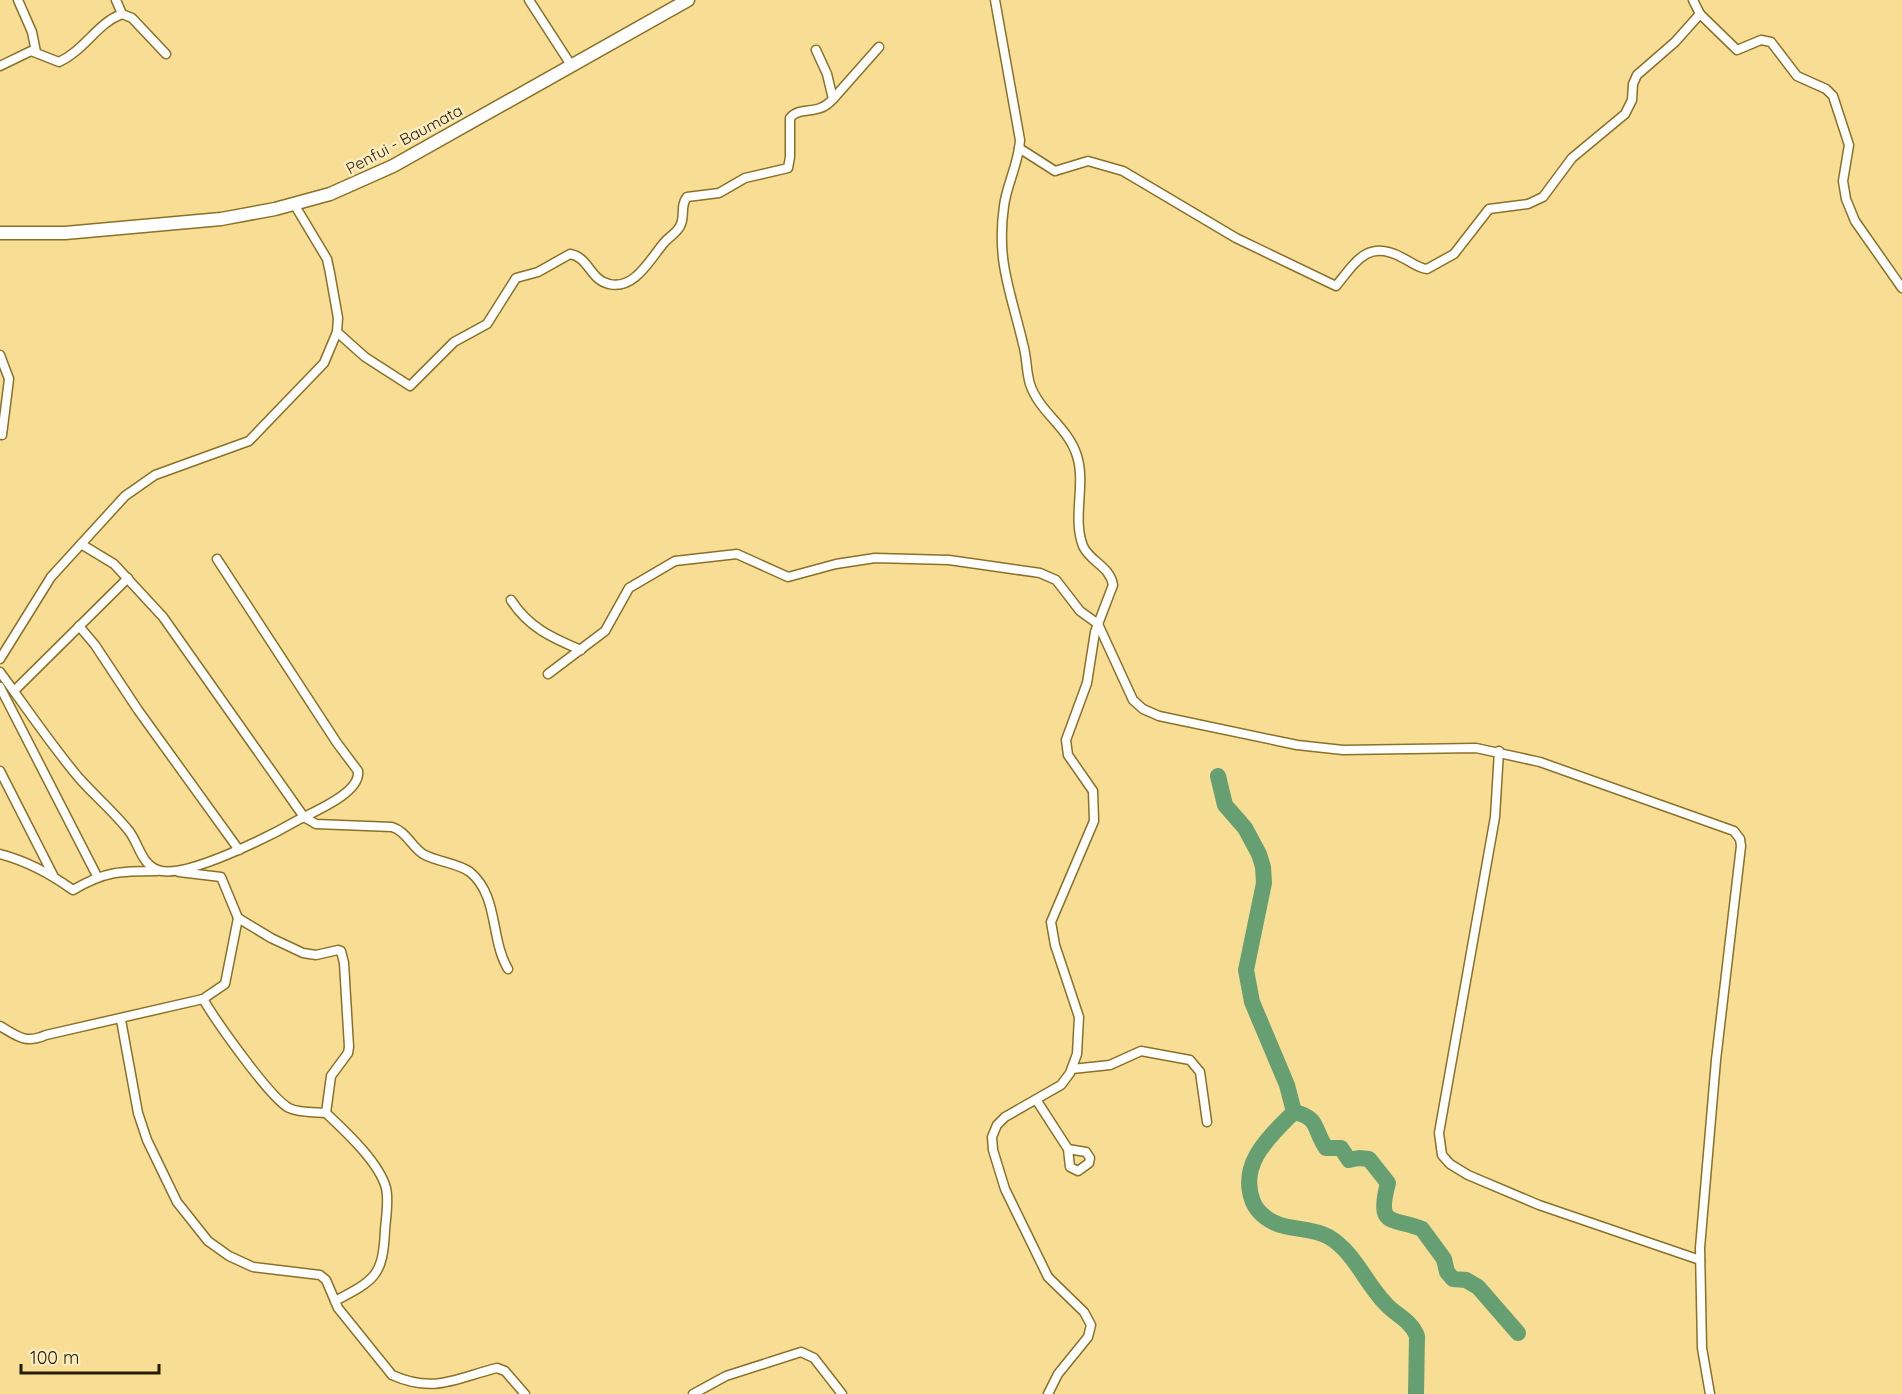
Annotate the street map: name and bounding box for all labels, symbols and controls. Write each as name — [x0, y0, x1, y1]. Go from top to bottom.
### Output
street label: Penfui - Baumata — [342, 100, 466, 178]
scale bar — [21, 1337, 159, 1375]
text: 100 m — [30, 1346, 79, 1369]

